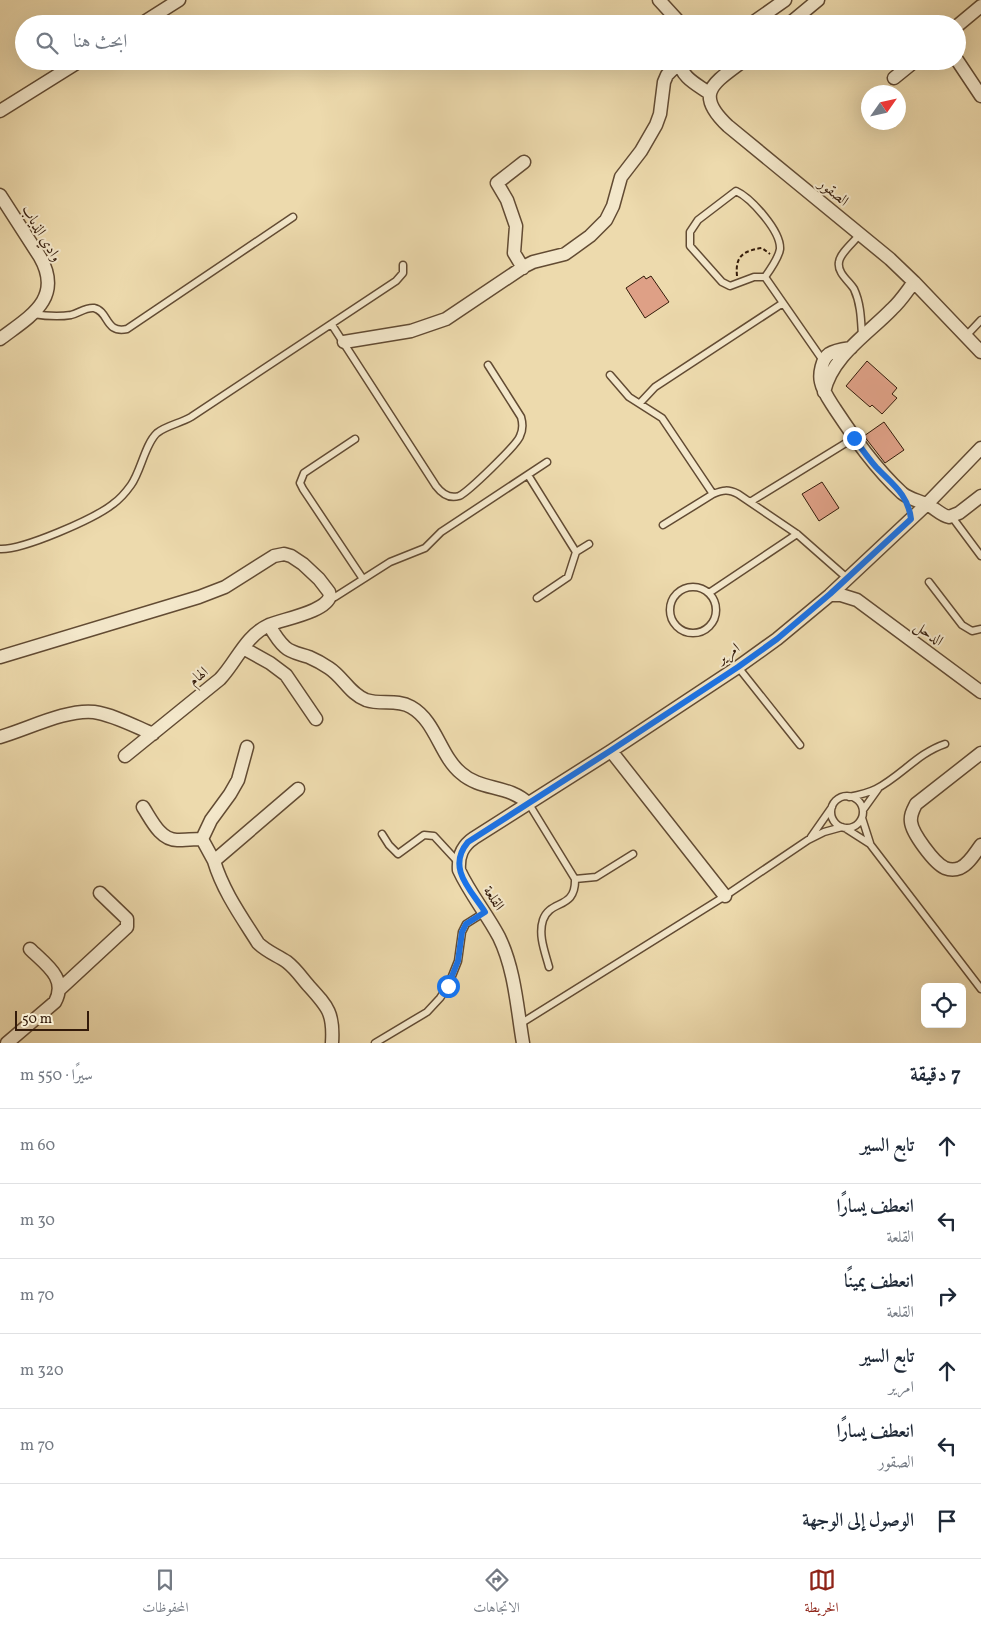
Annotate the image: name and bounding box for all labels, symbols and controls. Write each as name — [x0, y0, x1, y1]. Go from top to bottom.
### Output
search box — [15, 15, 966, 70]
icon: search — [33, 29, 61, 57]
text: ابحث هنا — [73, 29, 127, 55]
north arrow — [861, 85, 906, 130]
street label: الصقور — [812, 173, 853, 212]
street label: وادي الذياب — [15, 201, 66, 266]
route end — [843, 427, 866, 450]
street label: الدحل — [909, 616, 947, 652]
street label: امرير — [711, 639, 745, 671]
street label: الهام — [184, 663, 214, 693]
street label: القلعة — [477, 882, 509, 915]
route start — [437, 975, 460, 998]
map controls — [921, 983, 966, 1028]
button: locate — [921, 983, 966, 1028]
scale bar — [15, 1008, 89, 1031]
text: 50 m — [22, 1010, 52, 1029]
text: 7 دقيقة — [910, 1061, 961, 1090]
text: سيرًا · 550 m — [20, 1065, 93, 1087]
icon: ahead — [933, 1132, 961, 1160]
text: تابع السير — [861, 1133, 914, 1159]
text: 60 m — [20, 1135, 55, 1157]
text: انعطف يسارًا — [836, 1194, 914, 1220]
icon: left — [933, 1207, 961, 1235]
text: 30 m — [20, 1210, 55, 1232]
text: القلعة — [887, 1227, 914, 1249]
text: انعطف يمينًا — [844, 1269, 914, 1295]
icon: right — [933, 1282, 961, 1310]
text: 70 m — [20, 1285, 54, 1307]
text: القلعة — [887, 1302, 914, 1324]
text: تابع السير — [861, 1344, 914, 1370]
icon: ahead — [933, 1357, 961, 1385]
text: 320 m — [20, 1360, 64, 1382]
text: امرير — [888, 1377, 914, 1399]
text: انعطف يسارًا — [836, 1419, 914, 1445]
icon: left — [933, 1432, 961, 1460]
text: 70 m — [20, 1435, 54, 1457]
text: الصقور — [878, 1452, 914, 1474]
icon: arrive — [933, 1507, 961, 1535]
text: الوصول إلى الوجهة — [802, 1508, 914, 1534]
tab: المحفوظات — [142, 1566, 189, 1621]
tab: الاتجاهات — [473, 1566, 520, 1621]
tab: الخريطة — [805, 1566, 839, 1621]

